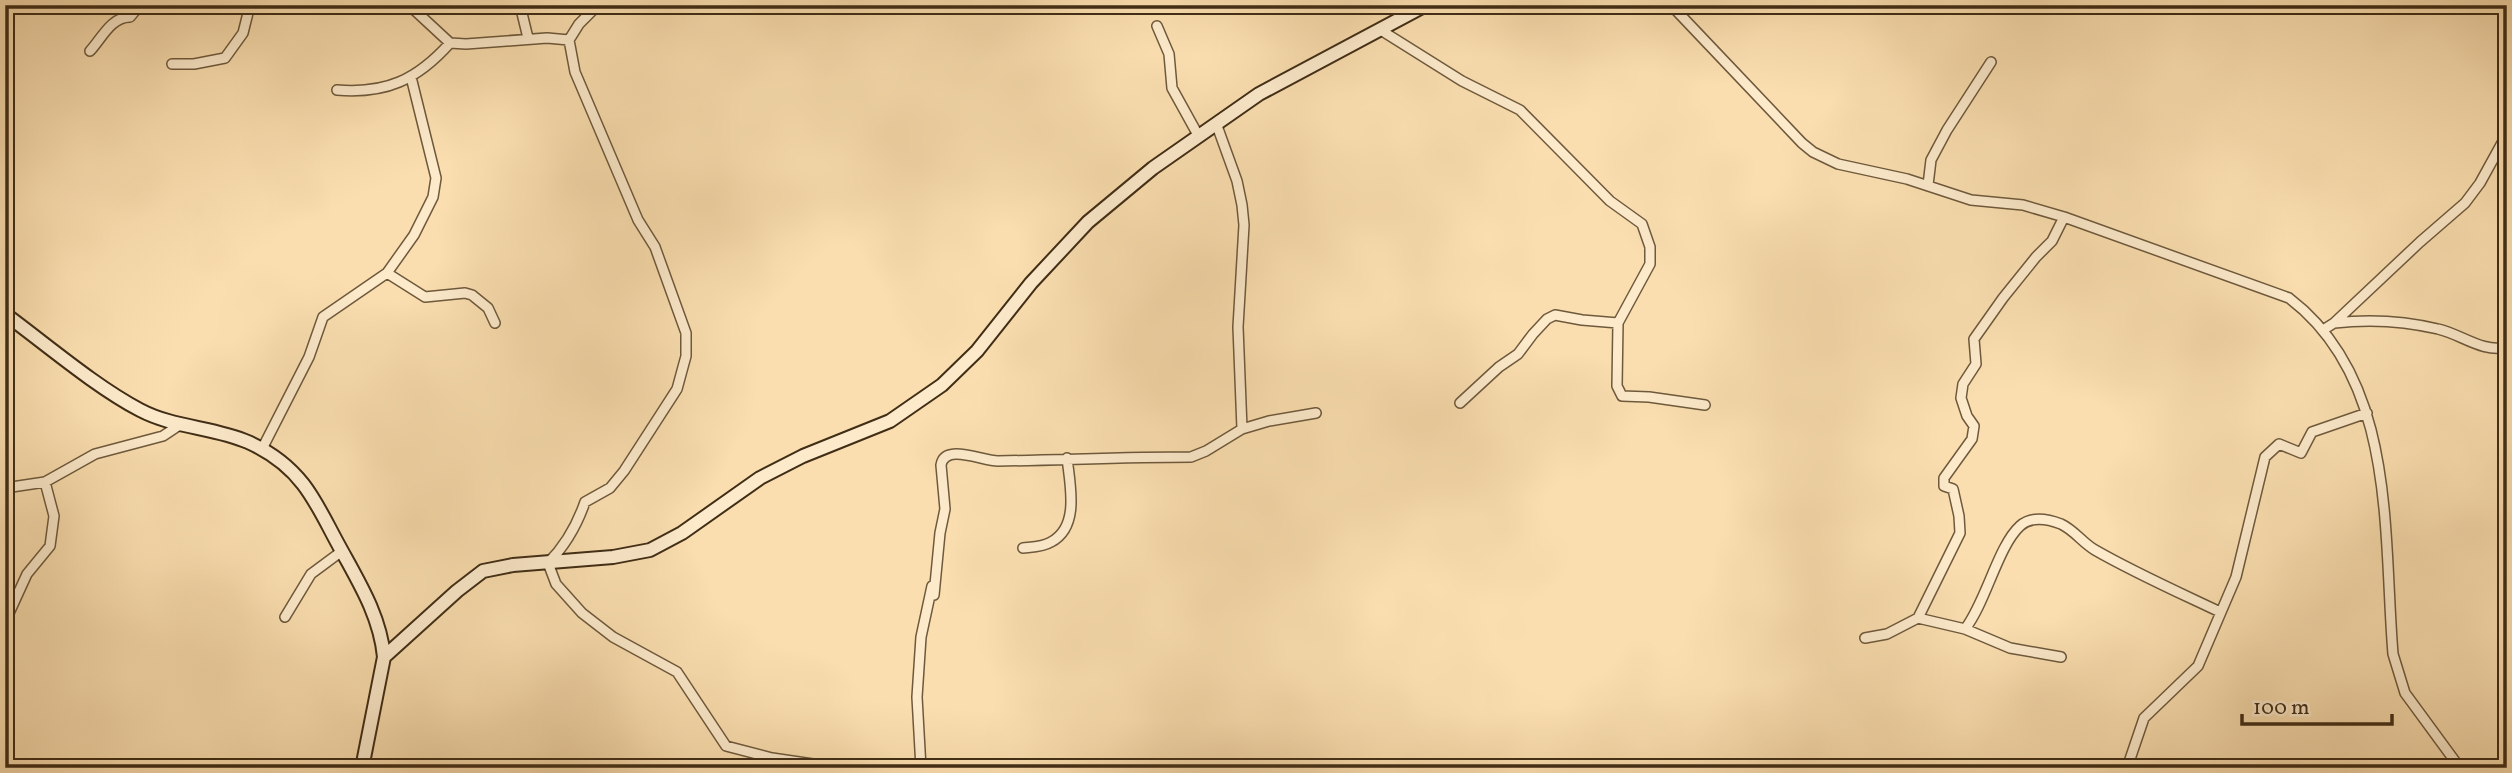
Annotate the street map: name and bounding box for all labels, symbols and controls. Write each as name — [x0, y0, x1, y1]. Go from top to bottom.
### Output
scale bar — [2242, 682, 2393, 726]
text: 100 m — [2253, 694, 2310, 723]

